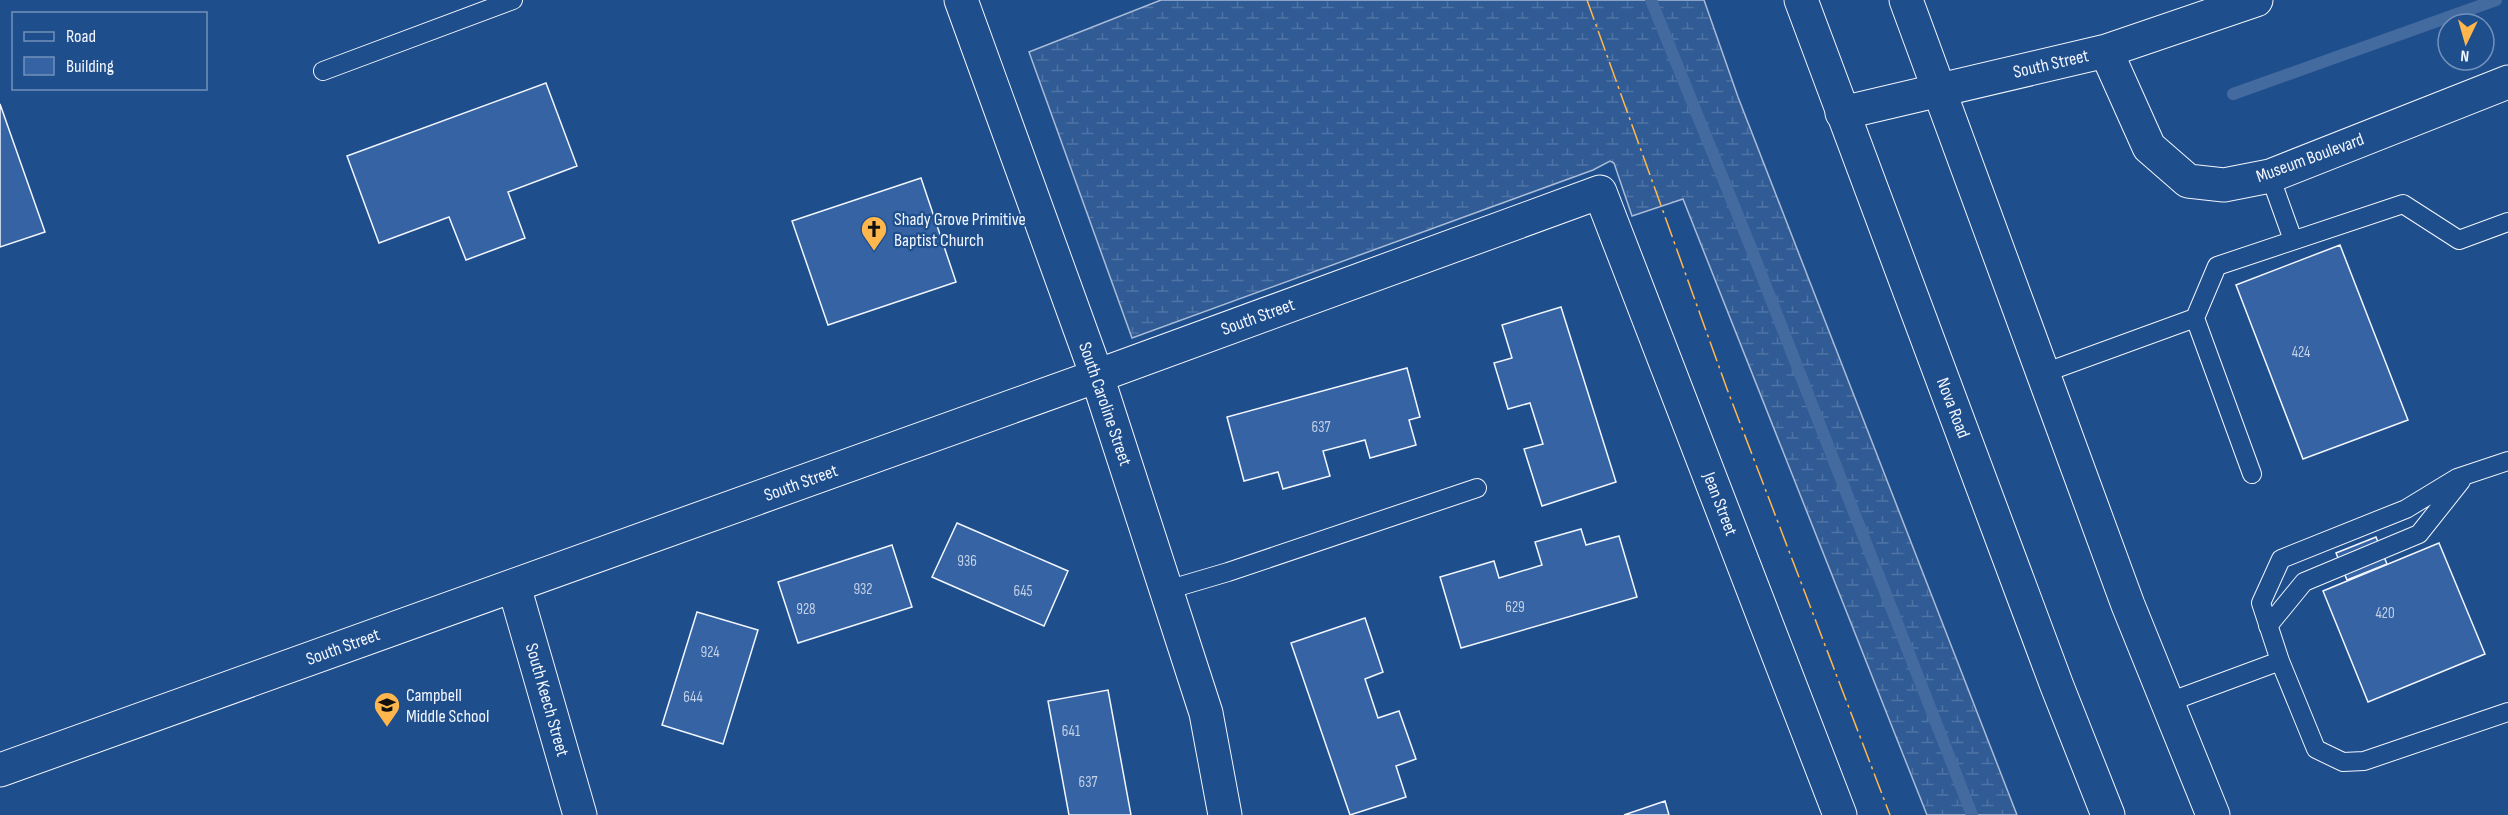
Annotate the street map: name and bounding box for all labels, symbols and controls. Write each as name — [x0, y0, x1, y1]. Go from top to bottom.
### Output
legend — [12, 12, 207, 90]
north arrow — [2436, 12, 2496, 72]
text: Road — [66, 26, 96, 47]
street label: South Street — [2011, 45, 2091, 83]
text: N — [2460, 46, 2470, 65]
text: Building — [66, 56, 114, 77]
street label: Museum Boulevard — [2253, 129, 2367, 187]
place label: Shady Grove Primitive Baptist Church — [894, 209, 1026, 251]
church icon: Shady Grove Primitive Baptist Church — [859, 214, 889, 252]
street label: South Street — [1218, 294, 1298, 340]
street label: South Caroline Street — [1074, 339, 1136, 469]
house number: 424 — [2292, 343, 2310, 362]
street label: Nova Road — [1932, 375, 1974, 441]
house number: 637 — [1312, 418, 1330, 437]
street label: South Street — [761, 460, 841, 506]
street label: Jean Street — [1698, 468, 1742, 539]
house number: 936 — [957, 552, 977, 571]
house number: 932 — [853, 580, 873, 599]
house number: 645 — [1013, 582, 1033, 601]
house number: 629 — [1505, 598, 1525, 617]
house number: 928 — [796, 600, 816, 619]
house number: 420 — [2375, 604, 2395, 623]
street label: South Street — [303, 624, 383, 670]
street label: South Keech Street — [521, 641, 573, 760]
house number: 924 — [700, 643, 720, 662]
place label: Campbell Middle School — [406, 685, 489, 727]
house number: 644 — [683, 688, 703, 707]
school or university icon: Campbell Middle School — [372, 690, 402, 728]
house number: 641 — [1062, 722, 1081, 741]
house number: 637 — [1079, 773, 1097, 792]

